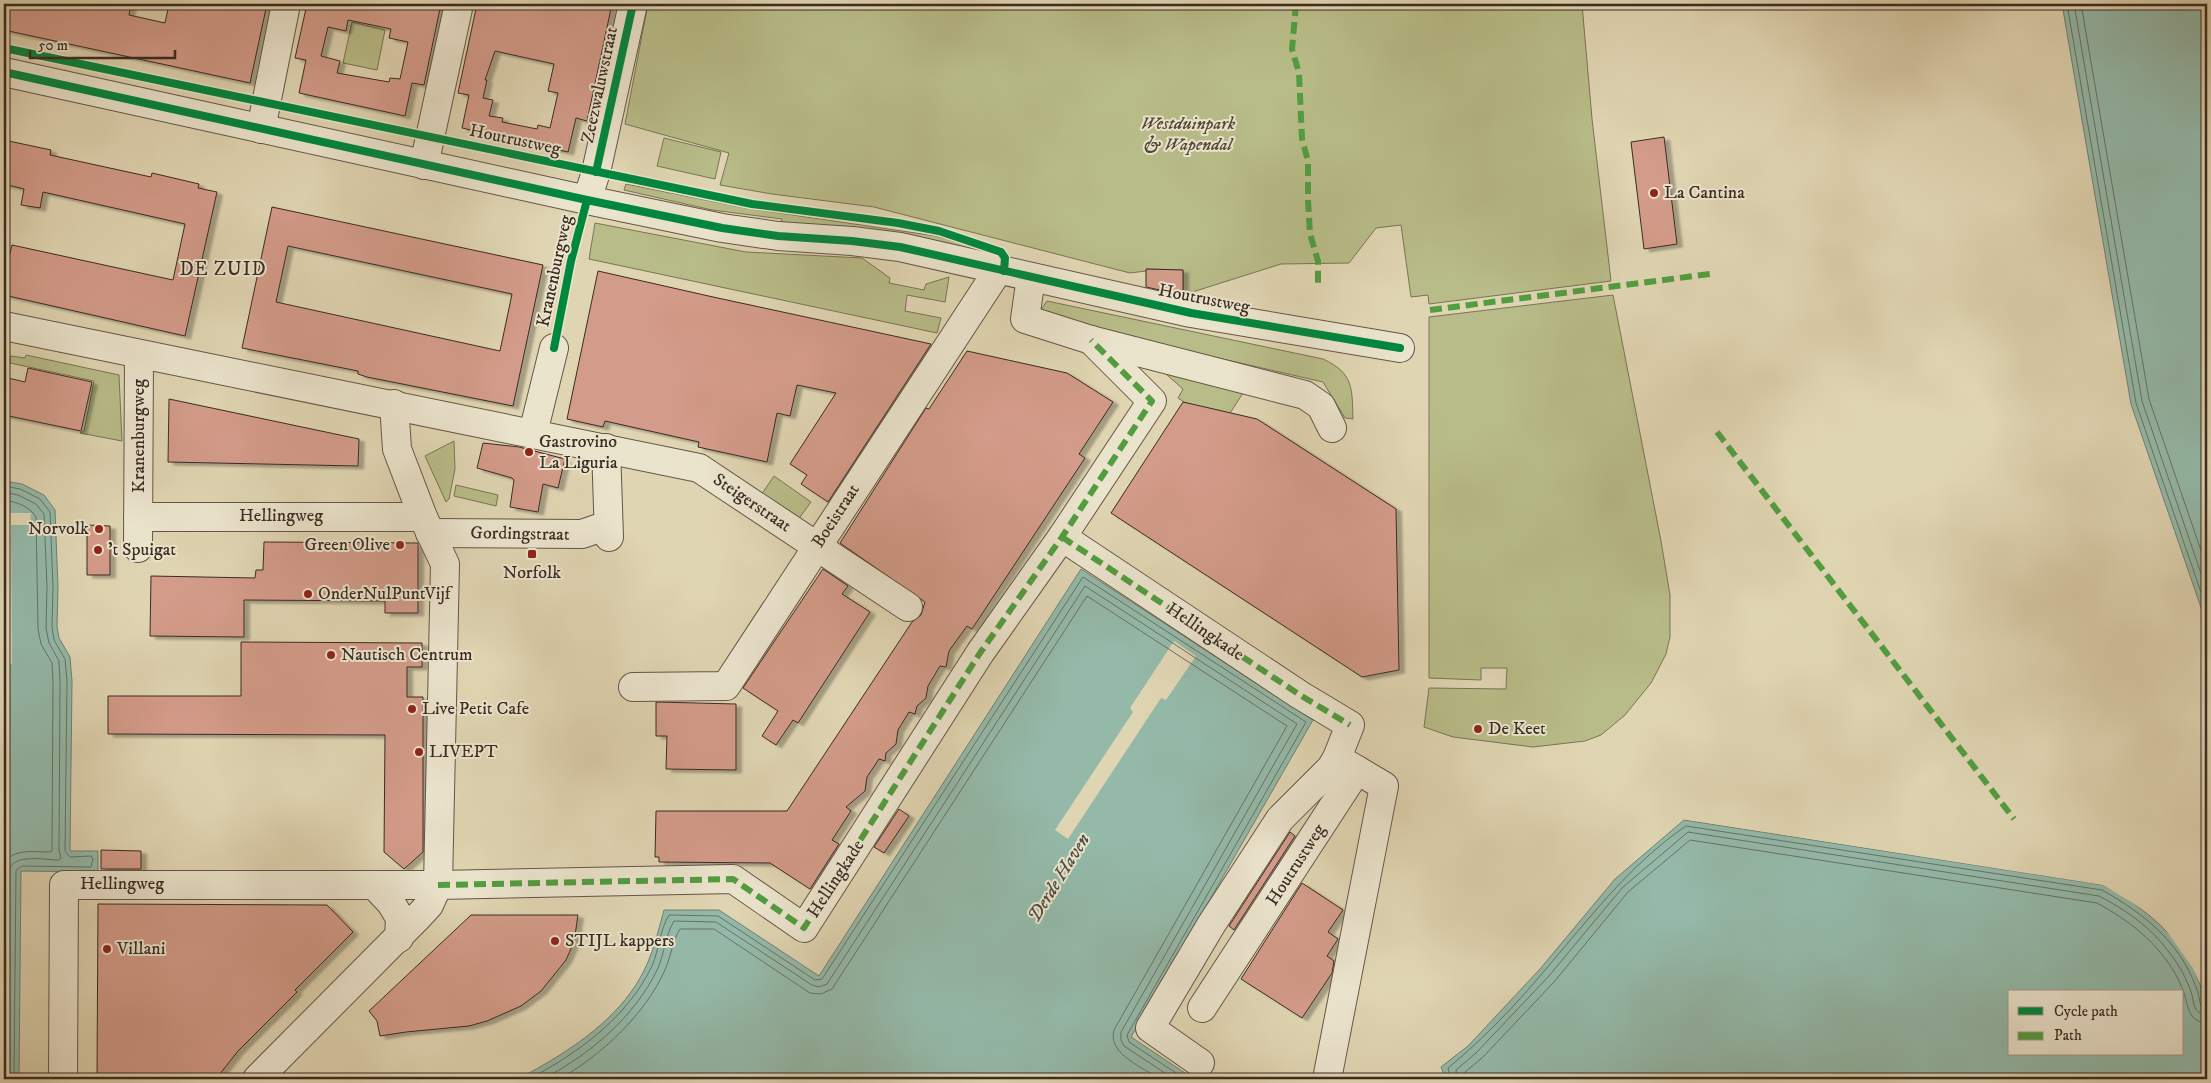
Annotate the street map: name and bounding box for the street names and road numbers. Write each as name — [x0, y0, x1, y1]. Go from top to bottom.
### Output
street label: Zeezwaluwstraat — [577, 25, 623, 145]
street label: Houtrustweg — [467, 120, 563, 160]
street label: Kranenburgweg — [532, 213, 578, 329]
street label: Houtrustweg — [1156, 279, 1252, 319]
street label: Kranenburgweg — [128, 379, 150, 493]
street label: Steigerstraat — [709, 469, 796, 537]
street label: Boeistraat — [807, 480, 865, 552]
street label: Hellingweg — [239, 505, 323, 527]
street label: Gordingstraat — [470, 522, 570, 546]
street label: Hellingkade — [1162, 598, 1248, 666]
street label: Houtrustweg — [1261, 820, 1331, 910]
street label: Hellingkade — [803, 836, 869, 922]
street label: Hellingweg — [80, 873, 164, 895]

